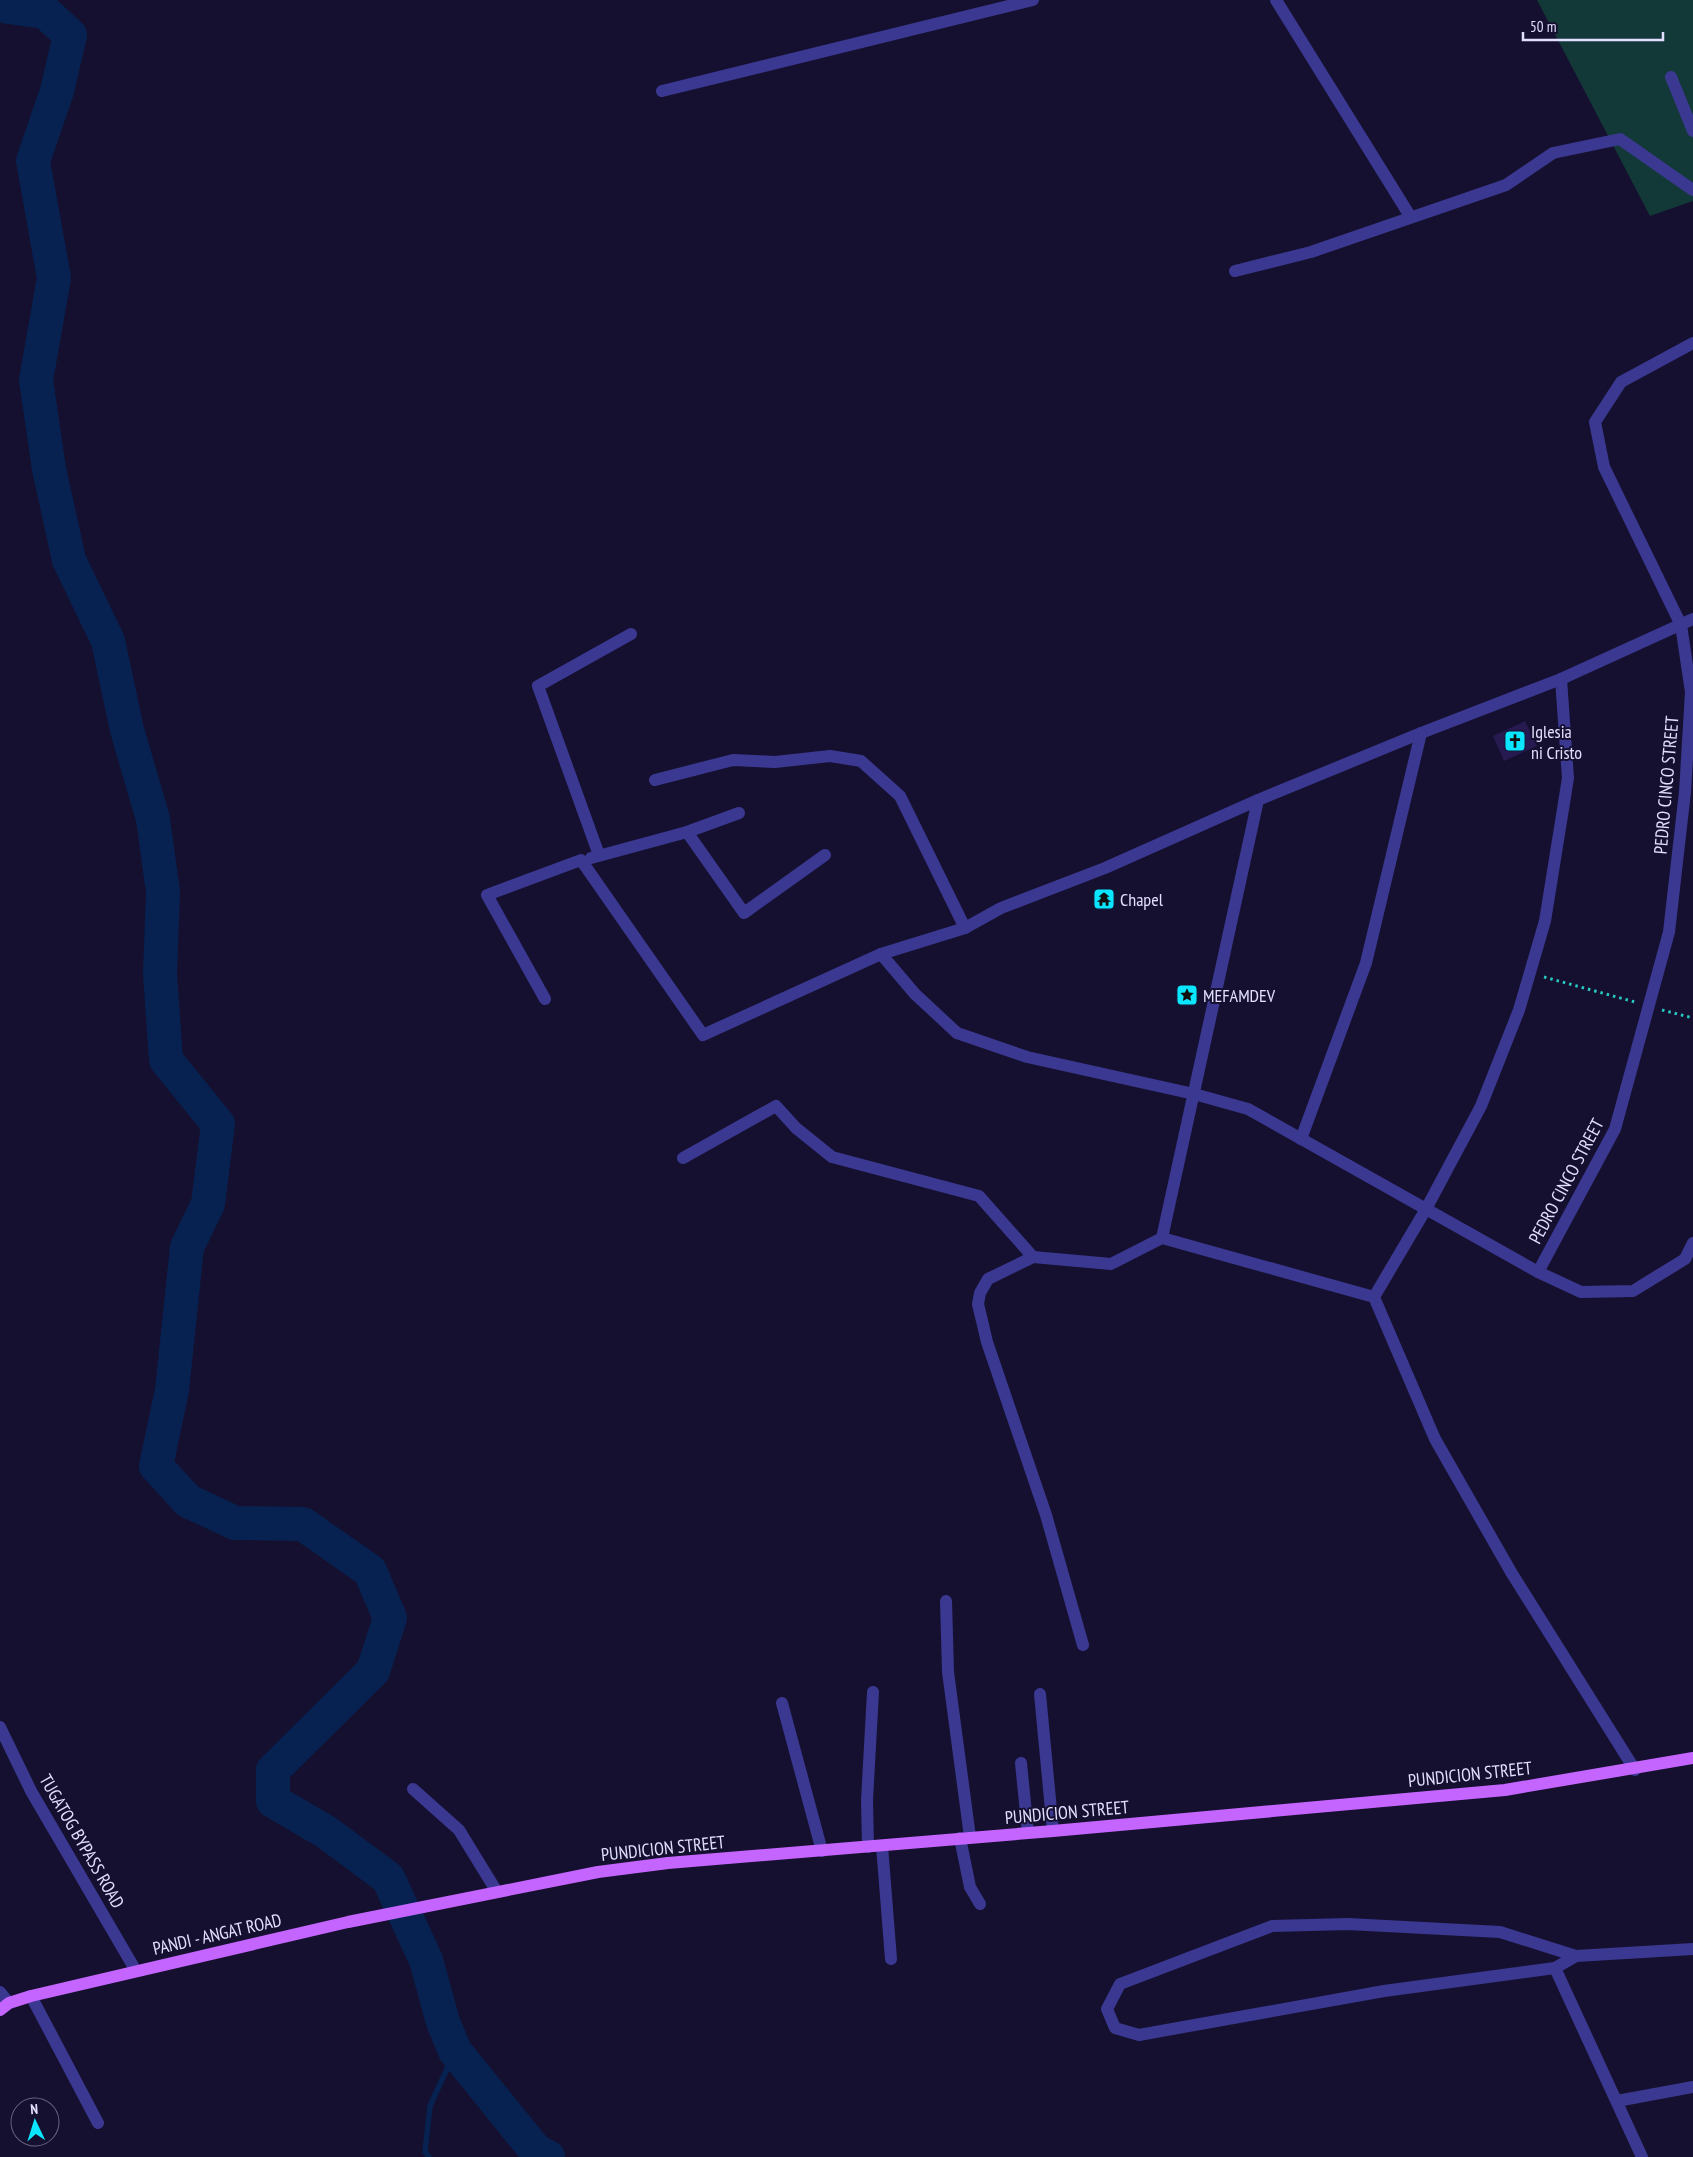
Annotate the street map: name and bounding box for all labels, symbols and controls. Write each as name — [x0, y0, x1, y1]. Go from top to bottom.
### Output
scale bar — [1523, 10, 1663, 42]
text: 50 m — [1530, 17, 1556, 36]
street label: PEDRO CINCO STREET — [1649, 715, 1683, 855]
place label: Iglesia ni Cristo — [1531, 720, 1582, 764]
church icon: Iglesia ni Cristo — [1503, 729, 1527, 753]
temple icon: Chapel — [1092, 887, 1116, 911]
place label: Chapel — [1120, 888, 1164, 911]
place icon: MEFAMDEV — [1175, 983, 1199, 1007]
place label: MEFAMDEV — [1203, 984, 1276, 1007]
street label: PEDRO CINCO STREET — [1523, 1114, 1609, 1248]
street label: PUNDICION STREET — [1407, 1756, 1533, 1792]
street label: TUGATOG BYPASS ROAD — [34, 1770, 130, 1912]
street label: PUNDICION STREET — [1004, 1795, 1130, 1829]
street label: PUNDICION STREET — [600, 1830, 726, 1866]
street label: PANDI - ANGAT ROAD — [150, 1908, 284, 1960]
north arrow — [10, 2097, 60, 2147]
text: N — [30, 2100, 38, 2118]

